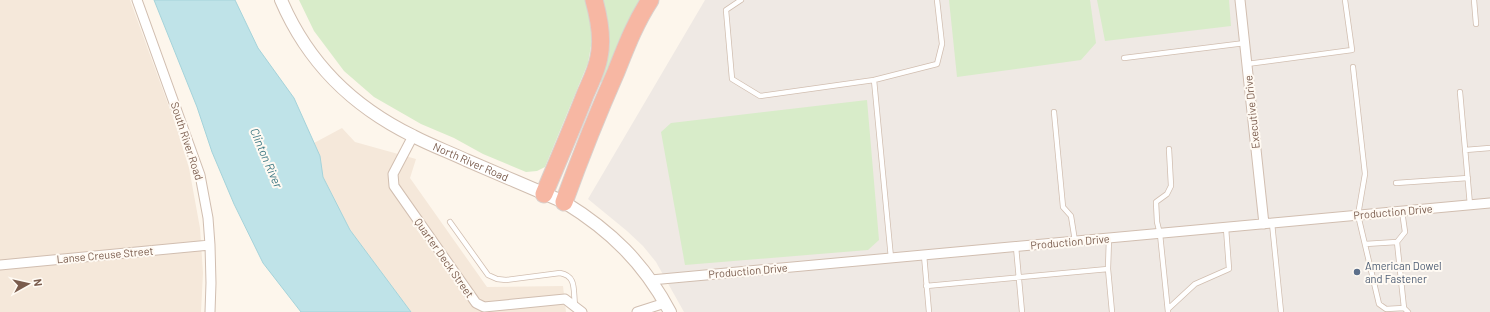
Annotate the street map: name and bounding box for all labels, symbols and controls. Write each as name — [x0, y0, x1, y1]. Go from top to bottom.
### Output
street label: Executive Drive — [1241, 75, 1262, 149]
street label: South River Road — [169, 100, 206, 182]
water label: Clinton River — [248, 125, 286, 190]
street label: North River Road — [431, 139, 511, 183]
street label: Production Drive — [1353, 202, 1433, 221]
street label: Quarter Deck Street — [412, 215, 477, 300]
street label: Production Drive — [1030, 232, 1110, 251]
street label: Lanse Creuse Street — [56, 244, 154, 265]
place label: American Dowel and Fastener — [1365, 259, 1442, 285]
street label: Production Drive — [708, 261, 788, 280]
north arrow — [8, 264, 48, 304]
marker: American Dowel and Fastener — [1352, 267, 1362, 277]
text: N — [31, 278, 45, 287]

